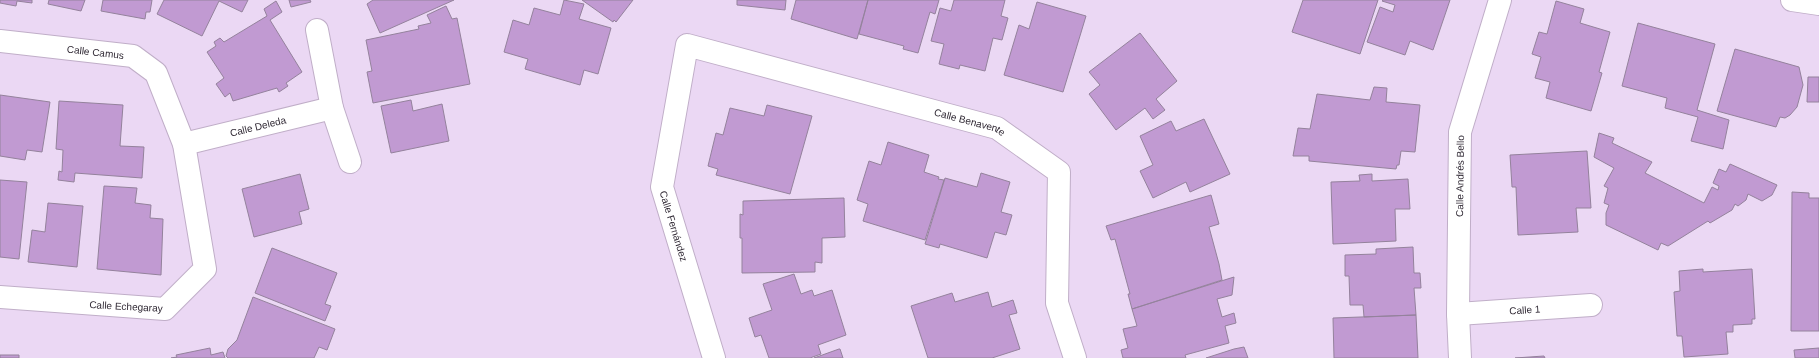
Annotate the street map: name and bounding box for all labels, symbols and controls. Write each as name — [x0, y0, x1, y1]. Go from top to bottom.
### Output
street label: Calle Camus — [66, 44, 124, 61]
street label: Calle Benavente — [933, 106, 1007, 138]
street label: Calle Deleda — [229, 114, 288, 139]
street label: Calle Andrés Bello — [1454, 135, 1466, 217]
street label: Calle Fernández — [658, 189, 690, 263]
street label: Calle Echegaray — [89, 299, 163, 314]
street label: Calle 1 — [1509, 303, 1541, 317]

